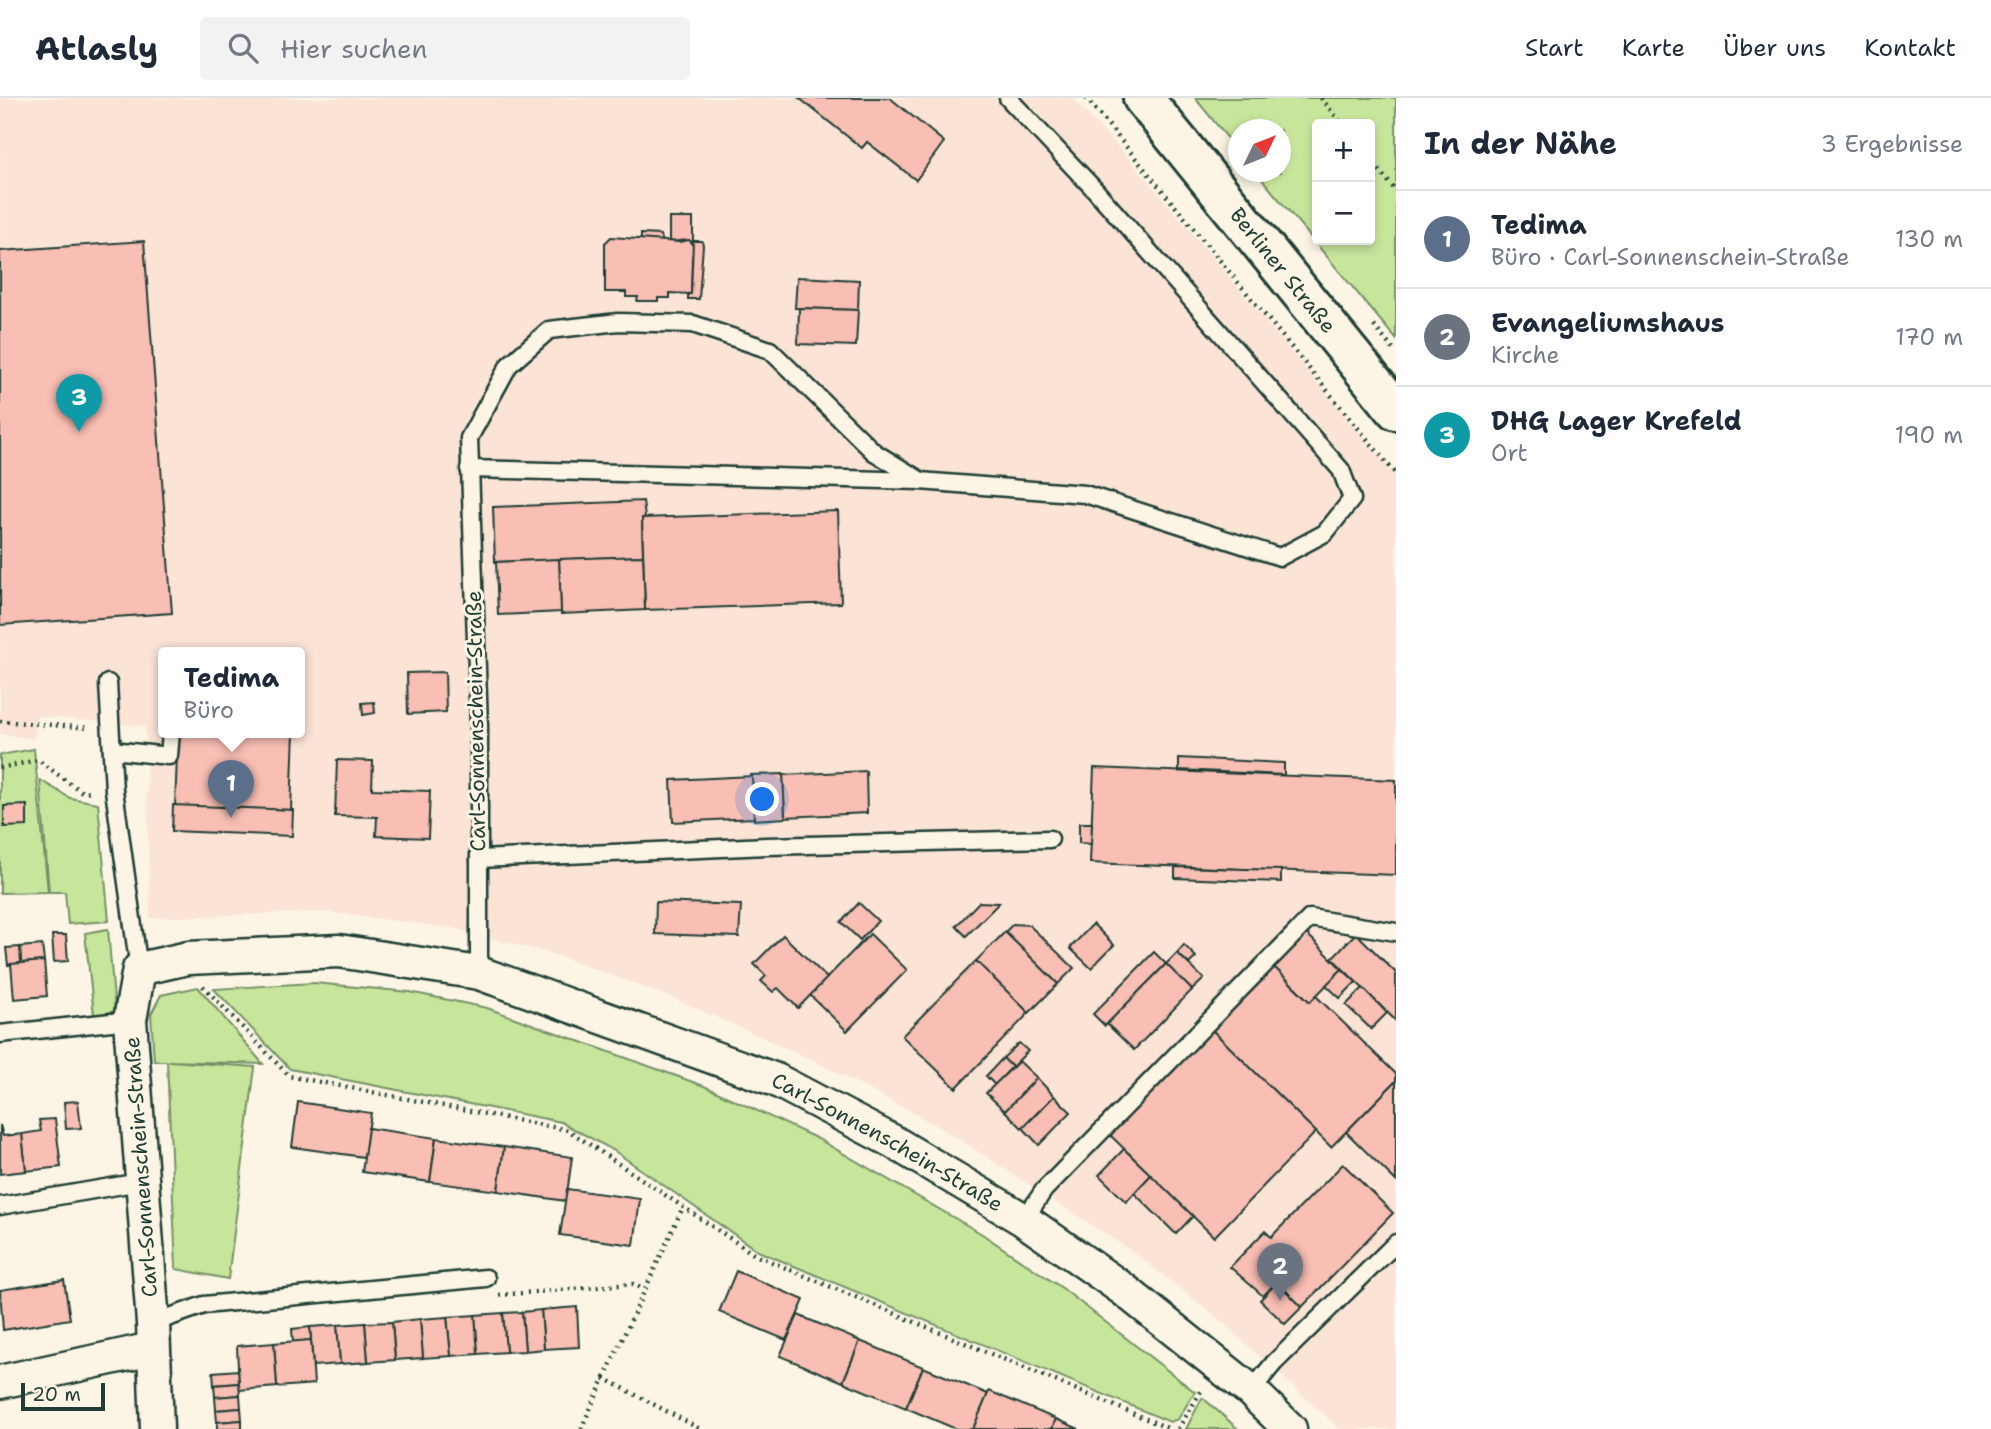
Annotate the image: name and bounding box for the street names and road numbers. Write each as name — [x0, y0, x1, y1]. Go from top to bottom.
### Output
street label: Berliner Straße — [1223, 202, 1342, 339]
street label: Carl-Sonnenschein-Straße — [460, 590, 492, 852]
street label: Carl-Sonnenschein-Straße — [118, 1036, 164, 1298]
street label: Carl-Sonnenschein-Straße — [767, 1066, 1008, 1218]

